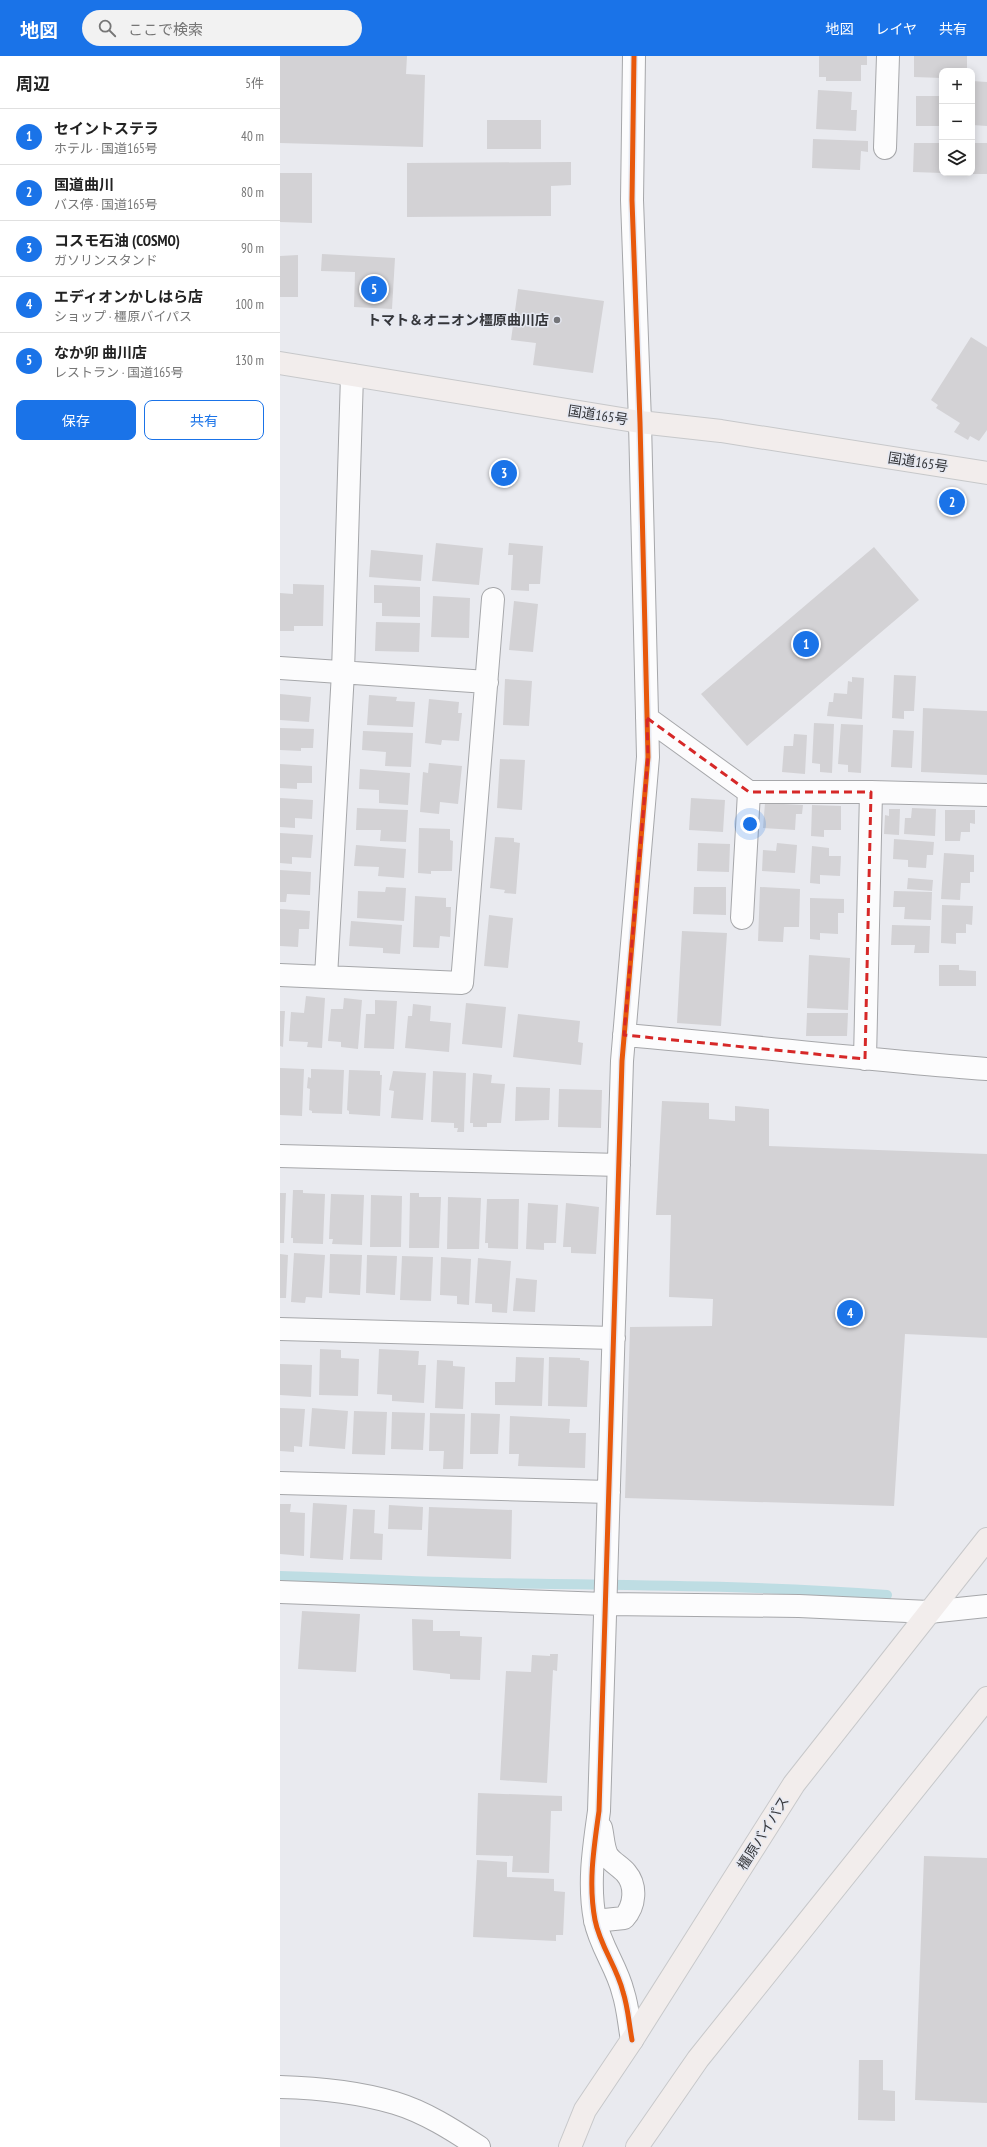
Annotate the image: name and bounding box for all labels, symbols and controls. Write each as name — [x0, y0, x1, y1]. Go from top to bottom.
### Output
search box — [82, 10, 362, 46]
icon: search — [96, 17, 118, 39]
text: 地図 — [20, 18, 58, 42]
text: ここで検索 — [128, 20, 203, 39]
text: 地図 — [825, 20, 853, 38]
text: レイヤ — [875, 20, 917, 38]
text: 共有 — [939, 20, 967, 38]
map controls — [939, 68, 975, 176]
button: + — [939, 68, 975, 104]
text: 周辺 — [16, 73, 50, 95]
text: 5件 — [245, 75, 264, 92]
button: − — [939, 104, 975, 140]
text: セイントステラ — [54, 119, 159, 138]
text: 1 — [26, 128, 32, 145]
text: 40 m — [241, 128, 264, 145]
text: ホテル · 国道165号 — [54, 140, 158, 157]
button: layers — [939, 140, 975, 176]
text: 国道曲川 — [54, 175, 114, 194]
text: 2 — [26, 184, 32, 201]
text: 80 m — [241, 184, 264, 201]
text: バス停 · 国道165号 — [54, 196, 158, 213]
text: コスモ石油 (COSMO) — [54, 231, 180, 250]
text: 3 — [26, 240, 32, 257]
text: 90 m — [241, 240, 264, 257]
text: ガソリンスタンド — [54, 252, 158, 269]
pin: 5 — [361, 274, 387, 304]
text: エディオンかしはら店 — [54, 287, 203, 306]
text: 4 — [26, 296, 32, 313]
text: 100 m — [235, 296, 264, 313]
text: ショップ · 橿原バイパス — [54, 308, 192, 325]
place label: トマト＆オニオン橿原曲川店 — [367, 311, 549, 329]
marker: トマト＆オニオン橿原曲川店 — [552, 315, 562, 325]
text: なか卯 曲川店 — [54, 343, 147, 362]
text: 5 — [26, 352, 32, 369]
text: 130 m — [235, 352, 264, 369]
text: レストラン · 国道165号 — [54, 364, 184, 381]
button: 保存 — [16, 400, 136, 440]
button: 共有 — [144, 400, 264, 440]
street label: 国道165号 — [567, 401, 629, 429]
street label: 国道165号 — [887, 448, 949, 476]
pin: 3 — [491, 458, 517, 488]
pin: 2 — [939, 487, 965, 517]
pin: 1 — [793, 629, 819, 659]
your location — [740, 814, 760, 834]
pin: 4 — [837, 1298, 863, 1328]
street label: 橿原バイパス — [733, 1793, 793, 1873]

